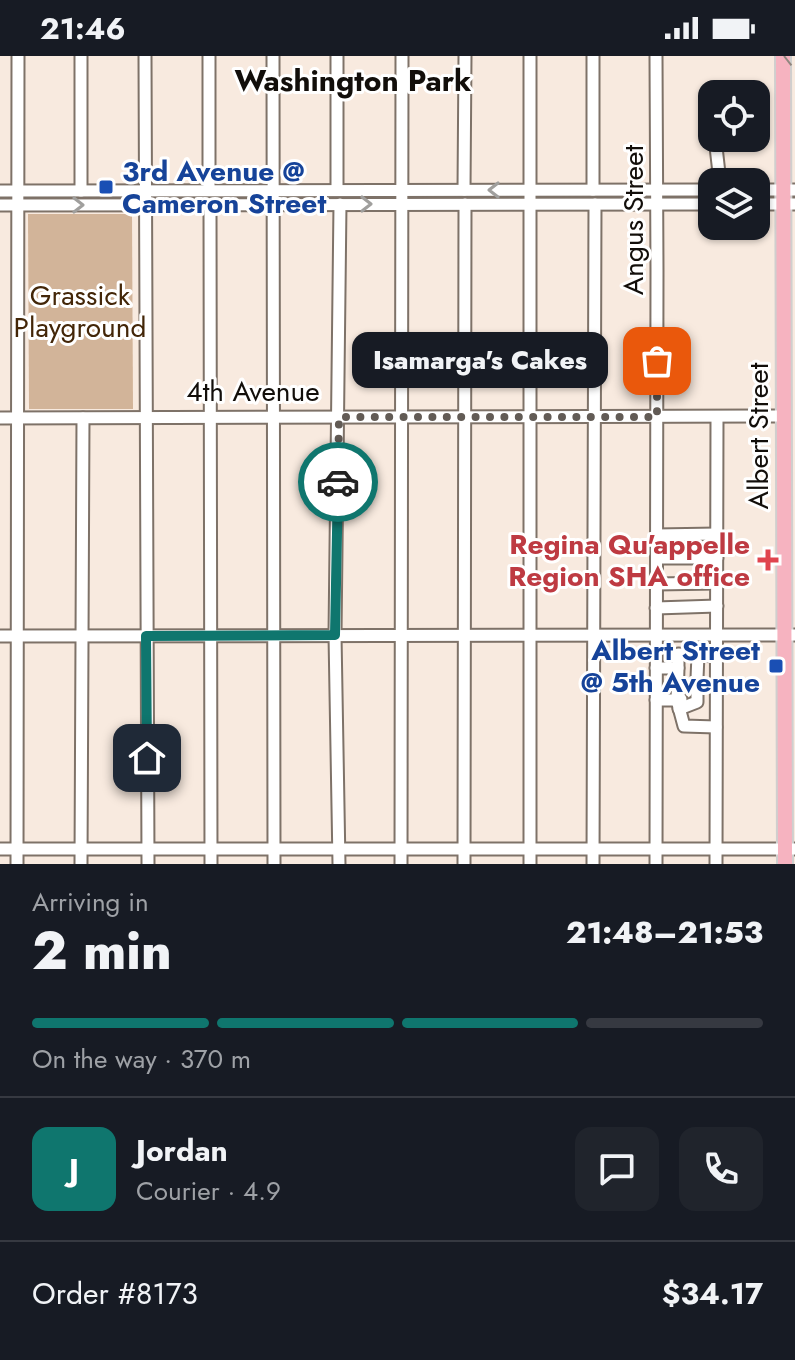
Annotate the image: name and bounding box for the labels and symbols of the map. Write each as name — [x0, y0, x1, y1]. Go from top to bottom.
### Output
district label: Washington Park — [235, 59, 472, 102]
street label: Angus Street — [613, 145, 654, 295]
place label: 3rd Avenue @ Cameron Street — [122, 151, 326, 224]
marker: 3rd Avenue @ Cameron Street — [97, 178, 115, 196]
one-way arrow — [487, 181, 500, 199]
one-way arrow — [360, 195, 373, 213]
one-way arrow — [72, 196, 85, 214]
park label: Grassick Playground — [14, 275, 146, 348]
pin — [623, 327, 691, 395]
callout: Isamarga's Cakes — [353, 333, 609, 389]
street label: Albert Street — [738, 362, 779, 509]
street label: 4th Avenue — [186, 371, 320, 412]
courier — [298, 442, 378, 522]
place label: Regina Qu'appelle Region SHA office — [508, 524, 750, 597]
marker: Regina Qu'appelle Region SHA office — [757, 549, 779, 571]
place label: Albert Street @ 5th Avenue — [581, 630, 760, 703]
marker: Albert Street @ 5th Avenue — [767, 657, 785, 675]
pin — [113, 724, 181, 792]

